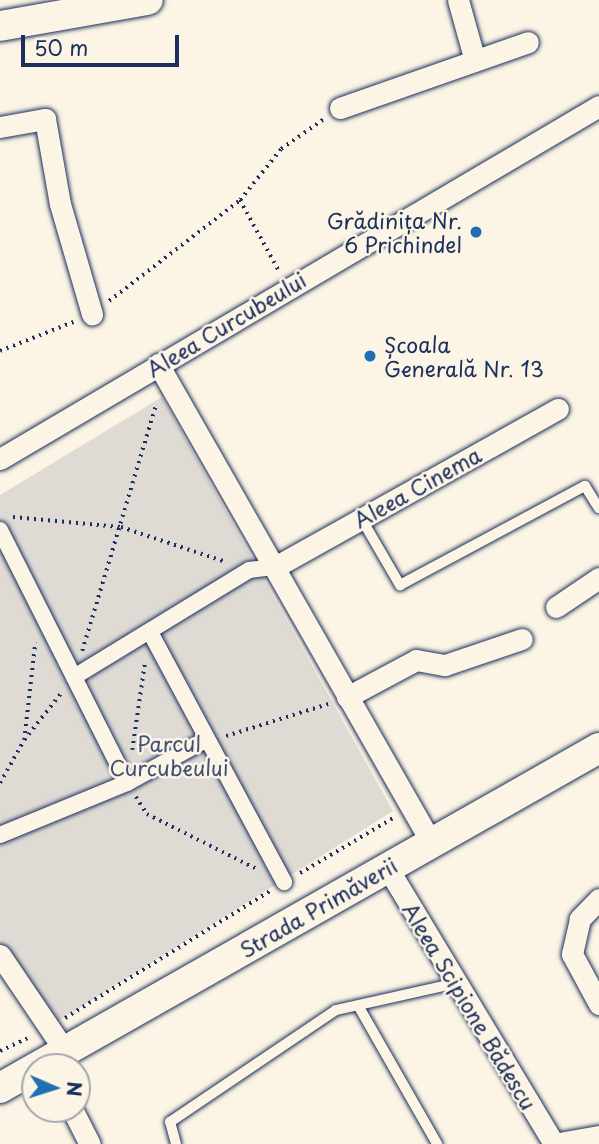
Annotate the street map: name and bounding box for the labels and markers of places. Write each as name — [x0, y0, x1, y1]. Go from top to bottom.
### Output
place label: Grădinița Nr. 6 Prichindel — [326, 207, 462, 257]
marker: Grădinița Nr. 6 Prichindel — [468, 224, 484, 240]
place label: Școala Generală Nr. 13 — [384, 331, 544, 381]
marker: Școala Generală Nr. 13 — [362, 348, 378, 364]

